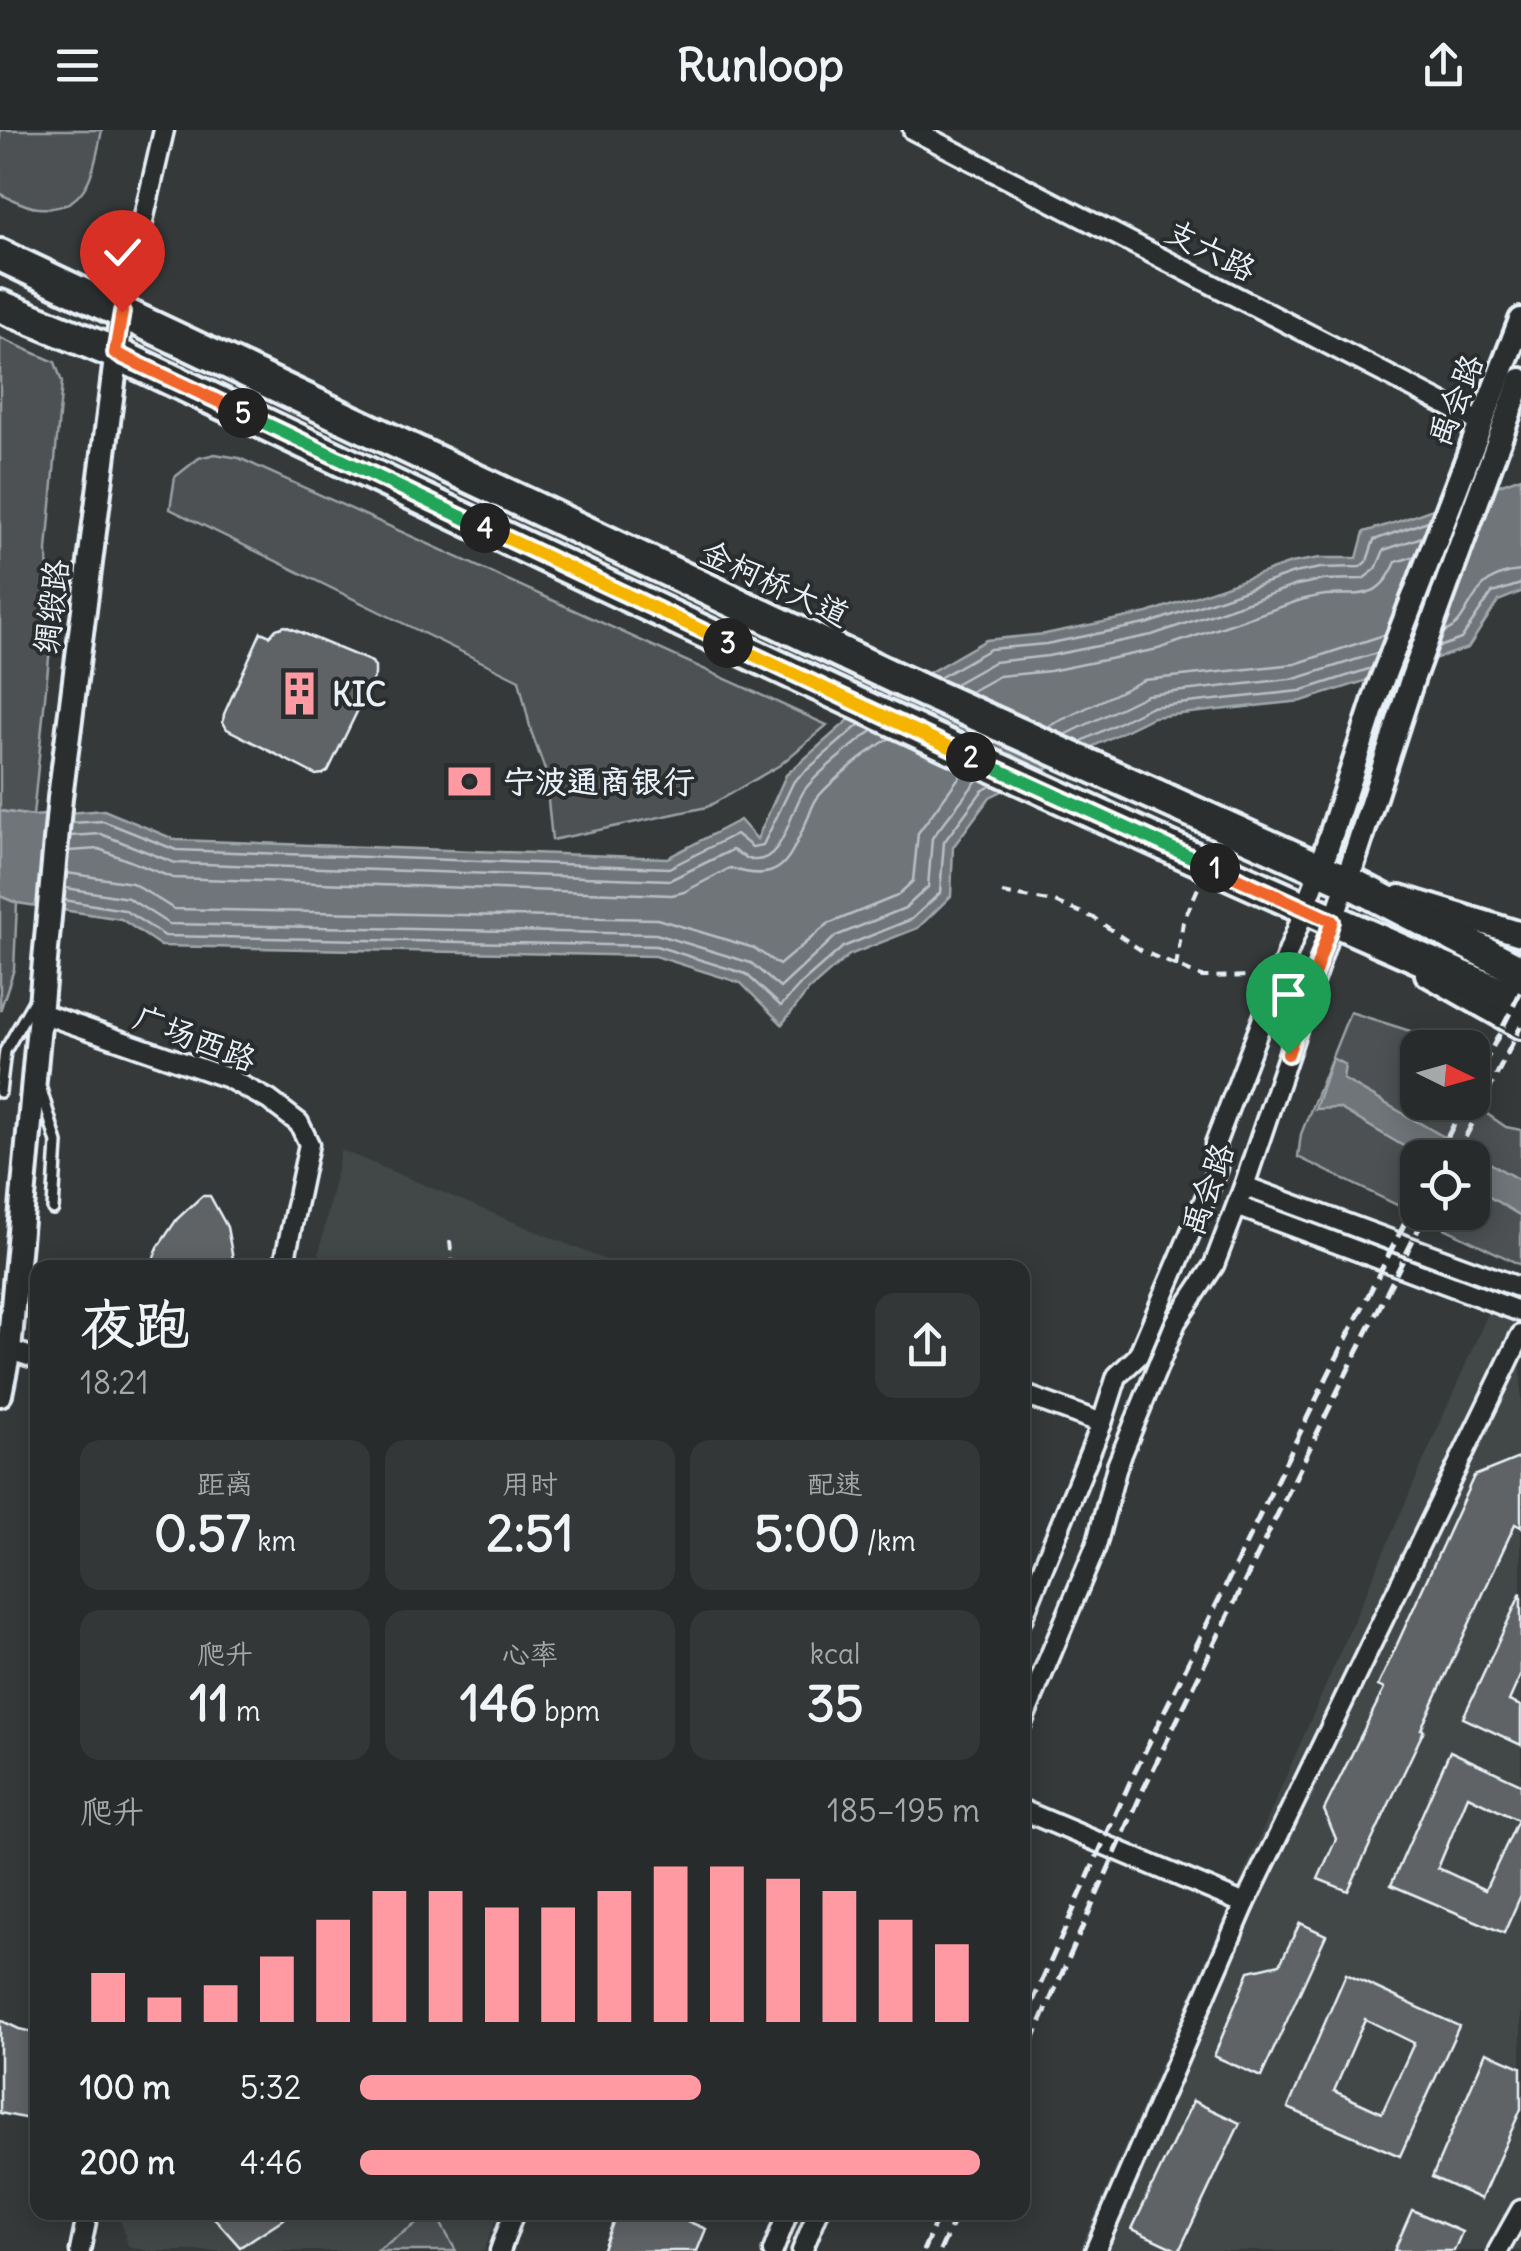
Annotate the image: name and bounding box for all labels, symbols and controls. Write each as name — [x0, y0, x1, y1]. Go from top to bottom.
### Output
text: Runloop — [677, 37, 844, 93]
icon: menu — [50, 38, 105, 93]
icon: share — [1416, 38, 1471, 93]
pin — [80, 210, 165, 313]
street label: 支六路 — [1159, 210, 1263, 290]
icon: check — [95, 225, 150, 280]
street label: 禹会路 — [1418, 348, 1492, 452]
pin: 5 — [218, 388, 268, 438]
text: 5 — [235, 395, 251, 431]
pin: 4 — [460, 503, 510, 553]
text: 4 — [477, 510, 493, 546]
street label: 金柯桥大道 — [694, 531, 856, 635]
street label: 绸缎路 — [25, 557, 77, 657]
pin: 3 — [703, 618, 753, 668]
text: 3 — [720, 625, 736, 661]
building icon: KIC — [275, 670, 323, 718]
place label: KIC — [332, 674, 386, 715]
pin: 2 — [946, 732, 996, 782]
text: 2 — [963, 739, 979, 775]
bank icon: 宁波通商银行 — [446, 757, 494, 805]
place label: 宁波通商银行 — [503, 761, 695, 802]
pin: 1 — [1190, 843, 1240, 893]
text: 1 — [1209, 850, 1221, 886]
pin — [1246, 952, 1331, 1055]
icon: arrive — [1261, 967, 1316, 1022]
street label: 广场西路 — [128, 996, 262, 1080]
north arrow — [1400, 1030, 1490, 1120]
map controls — [1400, 1030, 1490, 1230]
street label: 禹会路 — [1171, 1137, 1243, 1241]
button: locate — [1400, 1140, 1490, 1230]
text: 夜跑 — [80, 1290, 190, 1359]
button: share — [875, 1293, 980, 1398]
text: 18:21 — [80, 1362, 149, 1403]
text: 距离 — [197, 1466, 253, 1502]
text: 用时 — [502, 1466, 558, 1502]
text: 配速 — [807, 1466, 863, 1502]
text: 0.57 — [154, 1502, 250, 1565]
text: 2:51 — [486, 1502, 574, 1565]
text: 5:00 — [754, 1502, 860, 1565]
text: km — [250, 1523, 296, 1559]
text: /km — [860, 1523, 916, 1559]
text: 爬升 — [197, 1636, 253, 1672]
text: 心率 — [502, 1636, 558, 1672]
text: kcal — [810, 1636, 860, 1672]
text: 11 — [190, 1672, 229, 1735]
text: 146 — [460, 1672, 537, 1735]
text: 35 — [806, 1672, 864, 1735]
text: m — [229, 1693, 260, 1729]
text: bpm — [537, 1693, 600, 1729]
text: 185–195 m — [827, 1790, 980, 1831]
text: 爬升 — [80, 1791, 144, 1832]
text: 100 m — [80, 2067, 171, 2108]
text: 5:32 — [240, 2067, 301, 2108]
text: 200 m — [80, 2142, 175, 2183]
text: 4:46 — [240, 2142, 303, 2183]

